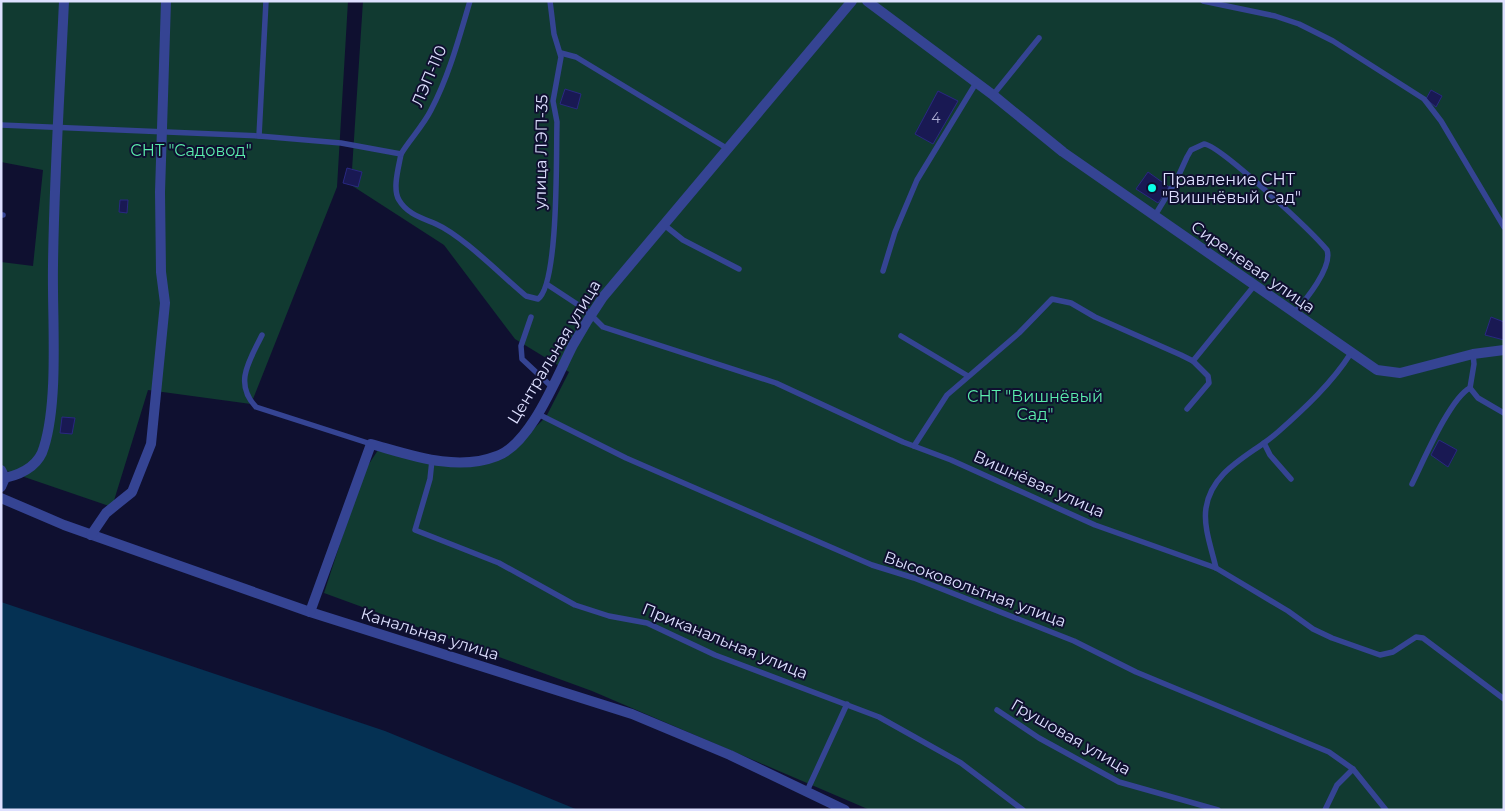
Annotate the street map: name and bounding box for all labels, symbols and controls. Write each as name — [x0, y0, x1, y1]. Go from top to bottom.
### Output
street label: ЛЭП-110 — [408, 42, 450, 110]
street label: улица ЛЭП-35 — [530, 94, 552, 211]
house number: 4 — [931, 109, 941, 127]
park label: СНТ "Садовод" — [130, 141, 252, 160]
place label: Правление СНТ "Вишнёвый Сад" — [1162, 170, 1301, 207]
marker: Правление СНТ "Вишнёвый Сад" — [1146, 182, 1158, 194]
street label: Сиреневая улица — [1187, 217, 1319, 317]
street label: Центральная улица — [503, 277, 605, 427]
park label: СНТ "Вишнёвый Сад" — [967, 387, 1103, 424]
street label: Вишнёвая улица — [971, 447, 1107, 521]
street label: Высоковольтная улица — [881, 547, 1069, 631]
street label: Приканальная улица — [639, 599, 811, 683]
street label: Канальная улица — [359, 604, 501, 664]
street label: Грушовая улица — [1008, 695, 1134, 779]

